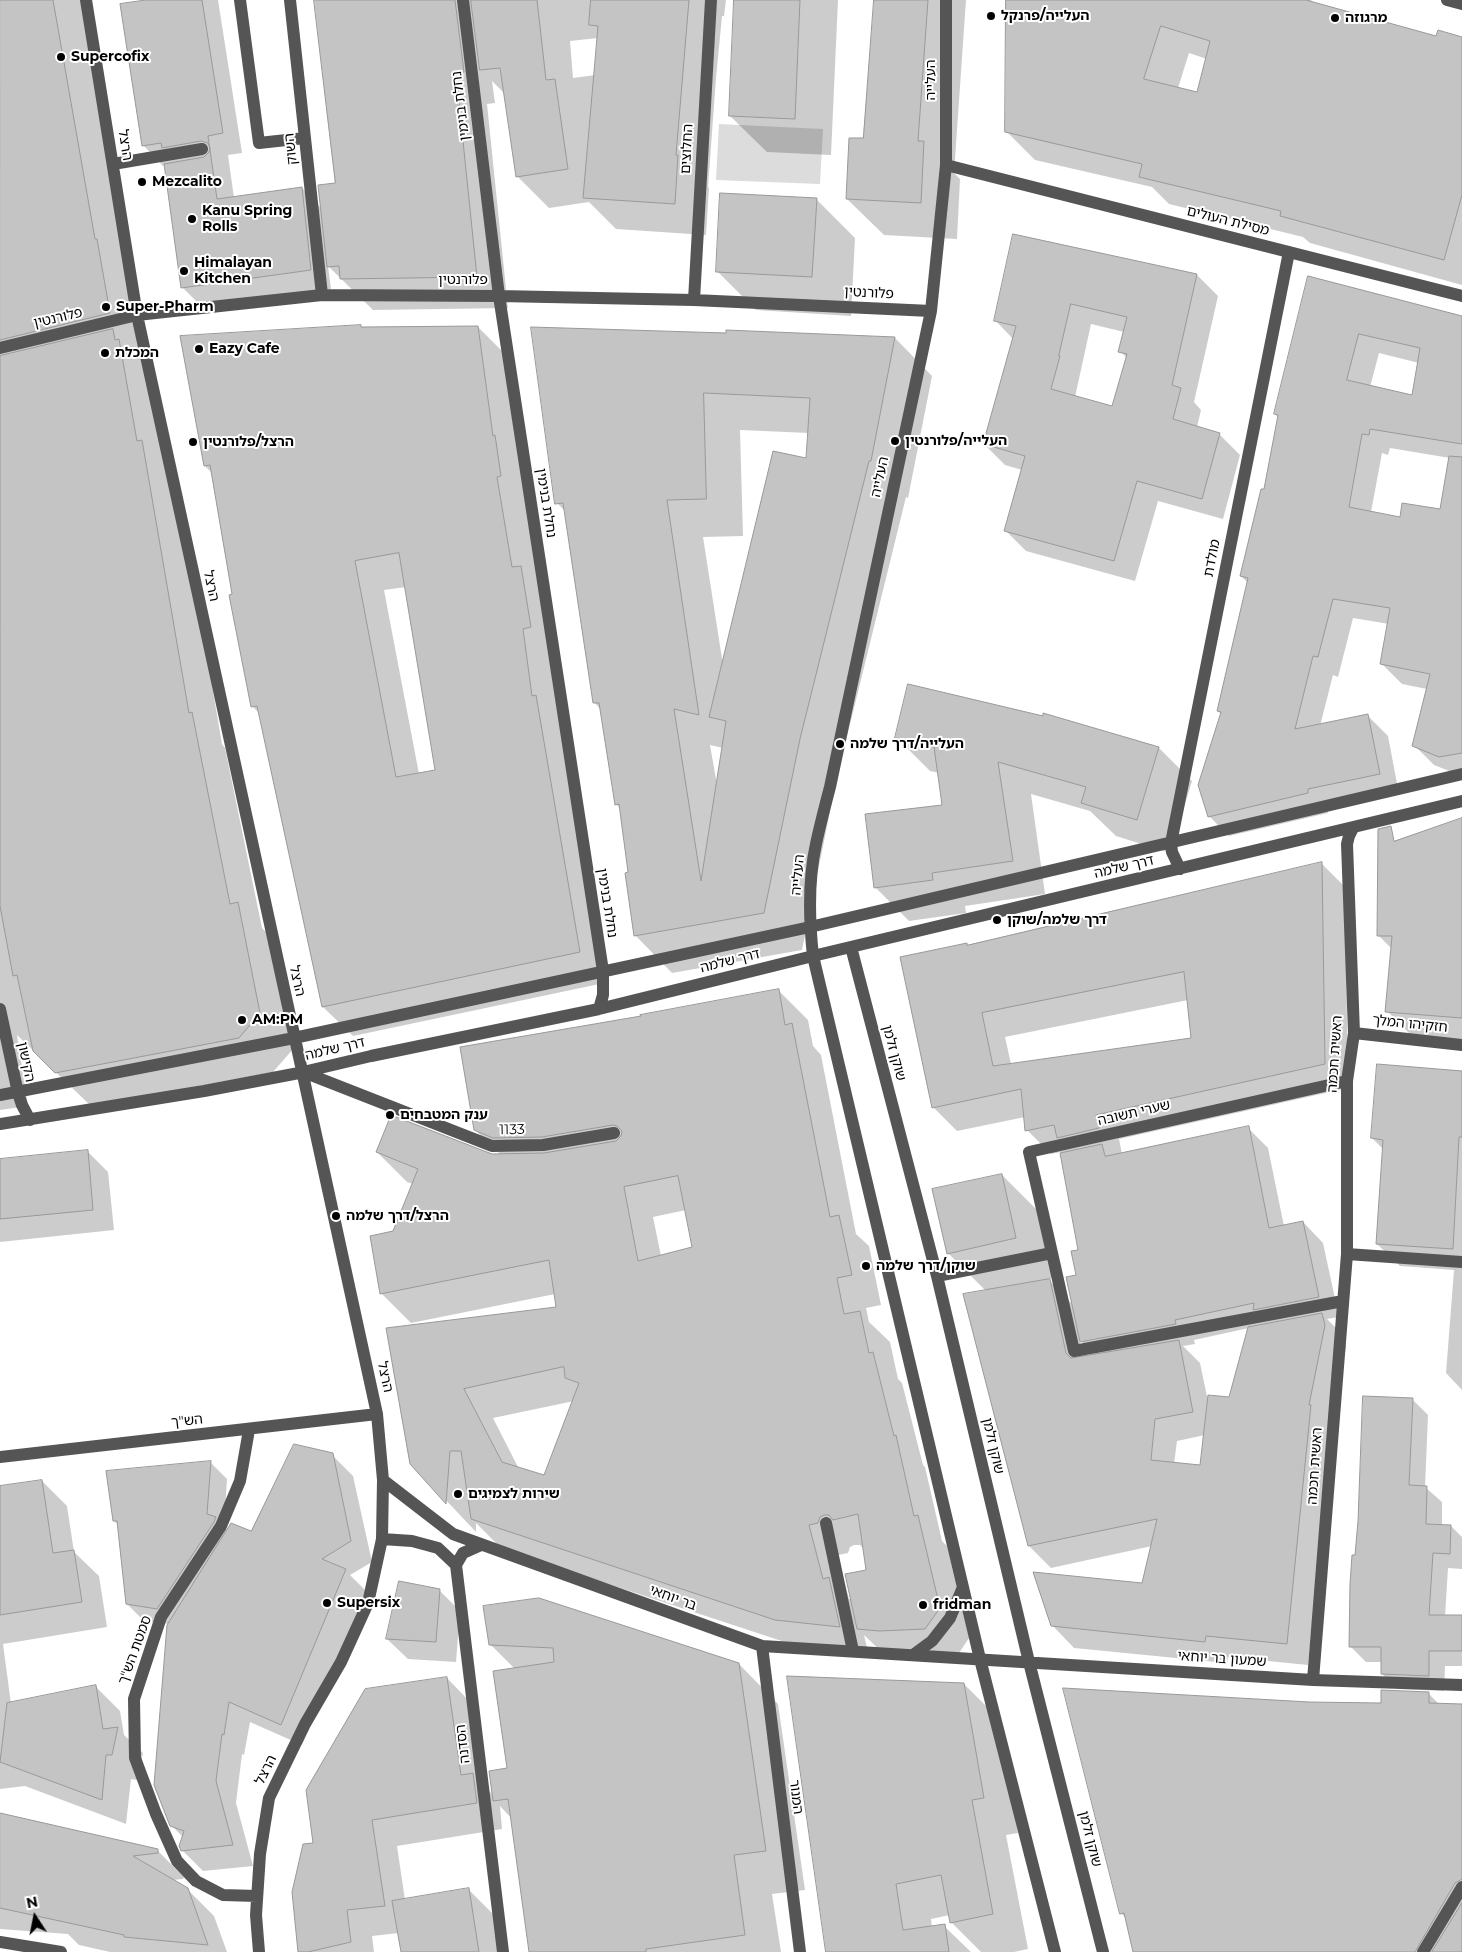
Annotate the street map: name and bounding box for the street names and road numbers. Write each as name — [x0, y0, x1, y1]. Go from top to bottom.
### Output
street label: העלייה — [923, 59, 939, 101]
street label: נחלת בנימין — [448, 70, 474, 142]
street label: החלוצים — [677, 123, 697, 175]
street label: הרצל — [114, 128, 136, 162]
street label: השוק — [281, 132, 301, 166]
street label: מסילת העולים — [1185, 203, 1271, 239]
street label: פלורנטין — [438, 272, 488, 288]
street label: פלורנטין — [844, 283, 894, 303]
street label: פלורנטין — [32, 304, 84, 332]
street label: העלייה — [868, 455, 892, 499]
street label: נחלת בנימין — [532, 467, 560, 539]
street label: מולדת — [1200, 538, 1224, 578]
street label: הרצל — [200, 569, 222, 603]
street label: דרך שלמה — [1092, 852, 1156, 882]
street label: העלייה — [788, 854, 808, 896]
street label: נחלת בנימין — [593, 867, 621, 939]
street label: דרך שלמה — [698, 945, 762, 977]
street label: הרצל — [286, 964, 308, 998]
street label: חזקיהו המלך — [1371, 1012, 1449, 1036]
street label: ראשית חכמה — [1324, 1015, 1346, 1093]
street label: שוקן זלמן — [878, 1023, 910, 1083]
street label: דרך שלמה — [303, 1034, 367, 1064]
street label: הקישון — [14, 1040, 38, 1084]
street label: שערי תשובה — [1096, 1096, 1172, 1130]
street label: 1133 — [499, 1121, 525, 1139]
street label: הרצל — [374, 1360, 396, 1394]
street label: הש"ך — [170, 1411, 204, 1431]
street label: שוקן זלמן — [978, 1416, 1008, 1476]
street label: ראשית חכמה — [1304, 1427, 1326, 1505]
street label: בר יוחאי — [647, 1582, 699, 1614]
street label: סמטת הש"ך — [115, 1613, 155, 1687]
street label: שמעון בר יוחאי — [1177, 1648, 1267, 1670]
street label: הסדנה — [452, 1723, 474, 1765]
street label: הרצל — [252, 1752, 280, 1788]
street label: המנור — [786, 1779, 806, 1815]
street label: שוקן זלמן — [1075, 1809, 1105, 1869]

